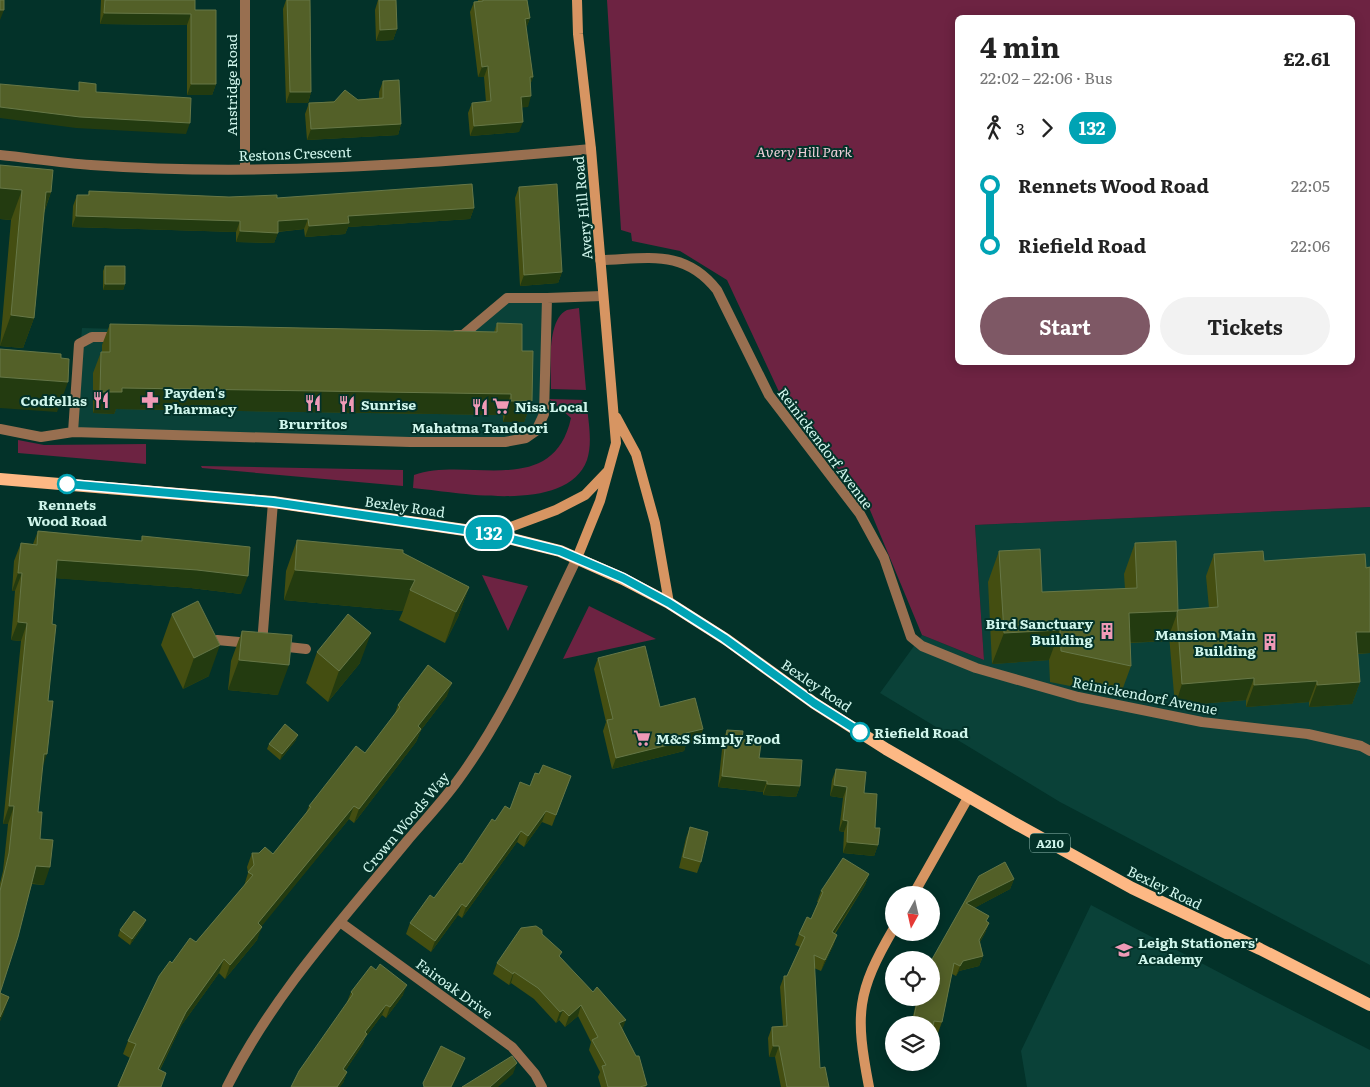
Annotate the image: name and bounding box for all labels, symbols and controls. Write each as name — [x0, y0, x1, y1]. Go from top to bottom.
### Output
text: 4 min — [980, 25, 1060, 67]
street label: Anstridge Road — [221, 34, 241, 136]
text: £2.61 — [1283, 44, 1330, 72]
text: 22:02 – 22:06 · Bus — [980, 65, 1112, 89]
icon: walk — [980, 114, 1008, 142]
icon: forward — [1033, 114, 1061, 142]
text: 132 — [1079, 114, 1106, 141]
text: 3 — [1016, 116, 1025, 140]
street label: Restons Crescent — [238, 141, 352, 165]
park label: Avery Hill Park — [756, 141, 852, 161]
street label: Avery Hill Road — [567, 155, 597, 261]
text: Rennets Wood Road — [1018, 171, 1209, 199]
text: 22:05 — [1291, 173, 1330, 197]
text: Riefield Road — [1018, 231, 1146, 259]
text: 22:06 — [1291, 233, 1330, 257]
button: Start — [980, 297, 1150, 355]
button: Tickets — [1160, 297, 1330, 355]
place label: Payden's Pharmacy — [164, 382, 237, 418]
street label: Reinickendorf Avenue — [774, 383, 878, 513]
place label: Codfellas — [21, 390, 87, 410]
restaurant icon: Codfellas — [91, 390, 111, 410]
pharmacy icon: Payden's Pharmacy — [140, 390, 160, 410]
restaurant icon: Brurritos — [303, 393, 323, 413]
restaurant icon: Sunrise — [337, 394, 357, 414]
place label: Sunrise — [361, 394, 416, 414]
supermarket icon: Nisa Local — [491, 396, 511, 416]
place label: Nisa Local — [515, 396, 588, 416]
restaurant icon: Mahatma Tandoori — [470, 397, 490, 417]
place label: Brurritos — [279, 413, 347, 433]
place label: Mahatma Tandoori — [412, 417, 548, 437]
marker: Rennets Wood Road — [57, 474, 77, 494]
street label: Bexley Road — [364, 490, 447, 522]
place label: Rennets Wood Road — [27, 494, 107, 530]
line badge: 132 — [460, 517, 518, 549]
text: 132 — [476, 519, 502, 546]
place label: Bird Sanctuary Building — [986, 613, 1094, 649]
building icon: Bird Sanctuary Building — [1097, 621, 1117, 641]
place label: Mansion Main Building — [1155, 624, 1257, 660]
building icon: Mansion Main Building — [1260, 632, 1280, 652]
street label: Bexley Road — [778, 654, 856, 716]
street label: Reinickendorf Avenue — [1071, 671, 1219, 719]
marker: Riefield Road — [850, 722, 870, 742]
place label: Riefield Road — [874, 722, 968, 742]
supermarket icon: M&S Simply Food — [632, 728, 652, 748]
place label: M&S Simply Food — [656, 728, 781, 748]
street label: Crown Woods Way — [357, 766, 454, 877]
road number: A210 — [1030, 834, 1070, 852]
street label: Bexley Road — [1124, 860, 1206, 914]
north arrow — [885, 886, 940, 941]
map controls — [885, 886, 940, 1071]
place label: Leigh Stationers' Academy — [1138, 932, 1258, 968]
school or university icon: Leigh Stationers' Academy — [1114, 940, 1134, 960]
button: locate — [885, 951, 940, 1006]
street label: Fairoak Drive — [412, 953, 498, 1023]
button: layers — [885, 1016, 940, 1071]

